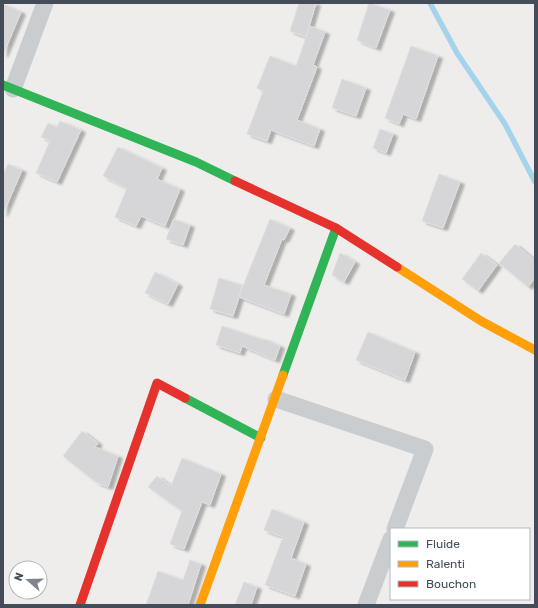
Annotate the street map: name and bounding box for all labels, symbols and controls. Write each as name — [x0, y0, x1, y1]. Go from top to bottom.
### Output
legend — [390, 528, 530, 600]
text: Fluide — [426, 537, 460, 551]
text: Ralenti — [426, 557, 465, 571]
north arrow — [8, 560, 48, 600]
text: N — [12, 571, 27, 583]
text: Bouchon — [426, 577, 476, 591]

